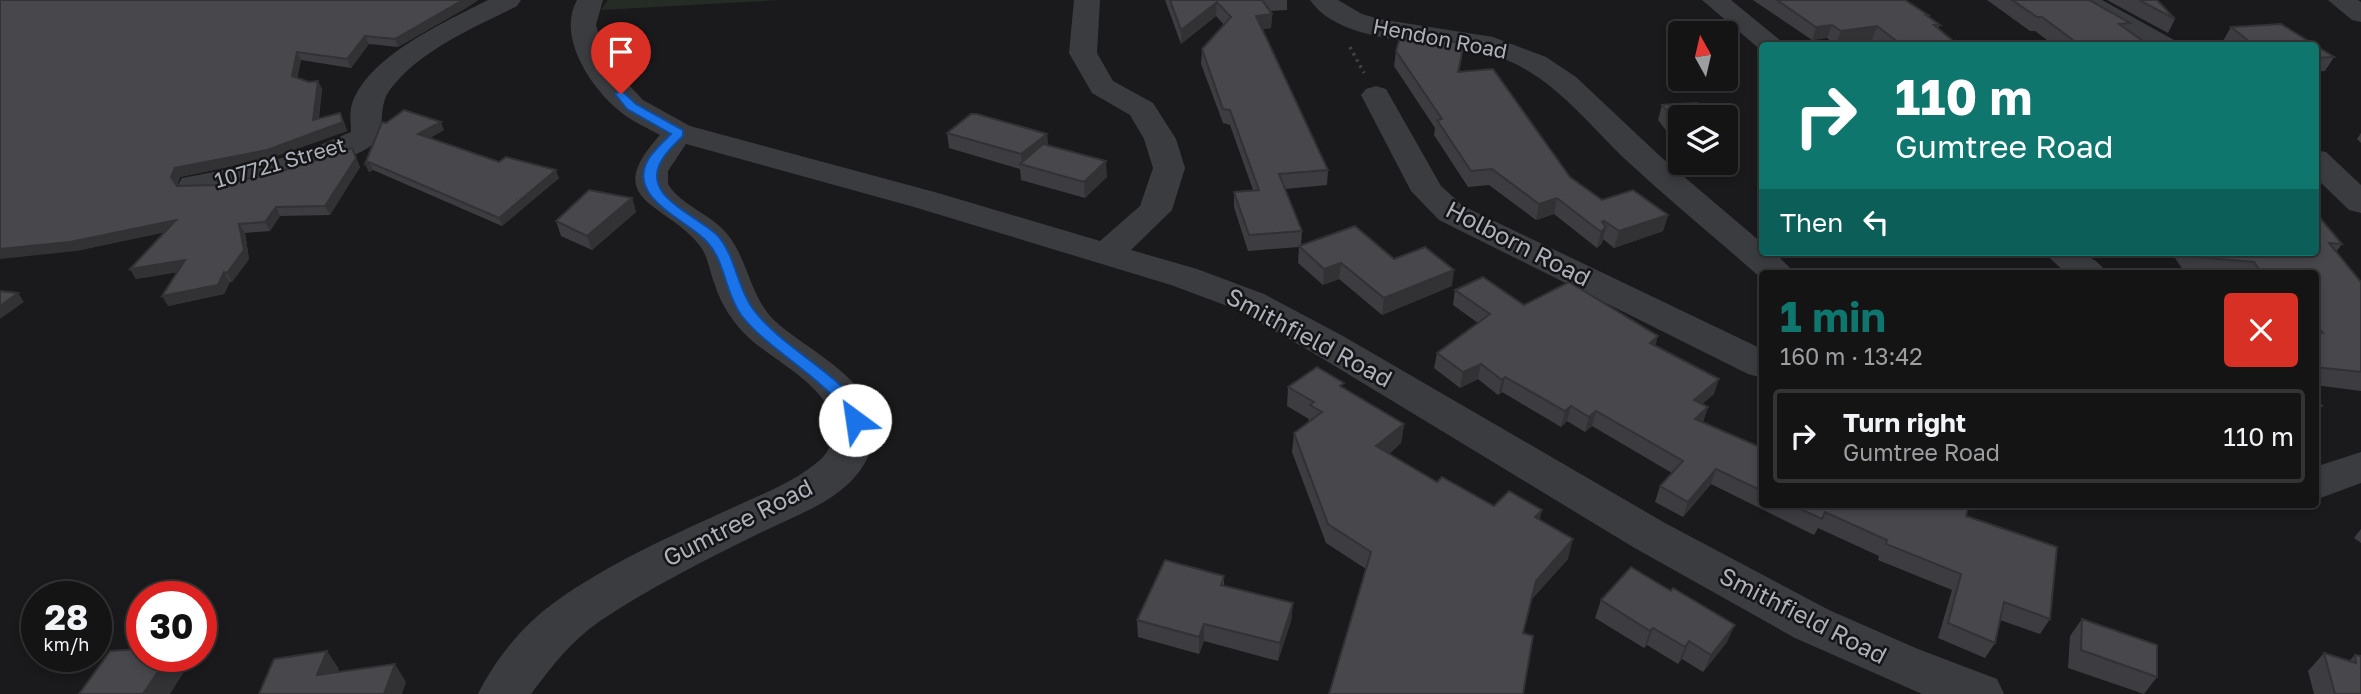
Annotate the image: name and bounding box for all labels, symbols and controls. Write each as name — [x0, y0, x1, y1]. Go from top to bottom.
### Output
street label: Hendon Road — [1371, 12, 1510, 64]
north arrow — [1668, 21, 1738, 91]
map controls — [1668, 21, 1738, 175]
pin — [591, 22, 651, 94]
icon: arrive — [602, 33, 640, 71]
text: 110 m — [1895, 67, 2032, 126]
icon: right — [1780, 70, 1871, 161]
button: layers — [1668, 105, 1738, 175]
text: Gumtree Road — [1895, 127, 2113, 165]
street label: 107721 Street — [211, 131, 348, 193]
street label: Holborn Road — [1442, 194, 1596, 292]
icon: left — [1857, 203, 1895, 241]
text: Then — [1780, 207, 1843, 238]
street label: Smithfield Road — [1222, 281, 1398, 393]
text: 1 min — [1780, 291, 1886, 341]
button: close — [2224, 293, 2298, 367]
text: 160 m · 13:42 — [1780, 342, 1923, 370]
position arrow — [818, 383, 892, 457]
text: Turn right — [1843, 407, 1966, 438]
icon: right — [1784, 417, 1822, 455]
text: 110 m — [2223, 421, 2294, 452]
text: Gumtree Road — [1843, 438, 2000, 466]
street label: Gumtree Road — [658, 472, 817, 572]
street label: Smithfield Road — [1715, 560, 1892, 669]
speed limit sign: 30 — [126, 581, 217, 672]
text: 28 — [45, 596, 88, 638]
text: km/h — [44, 633, 89, 655]

